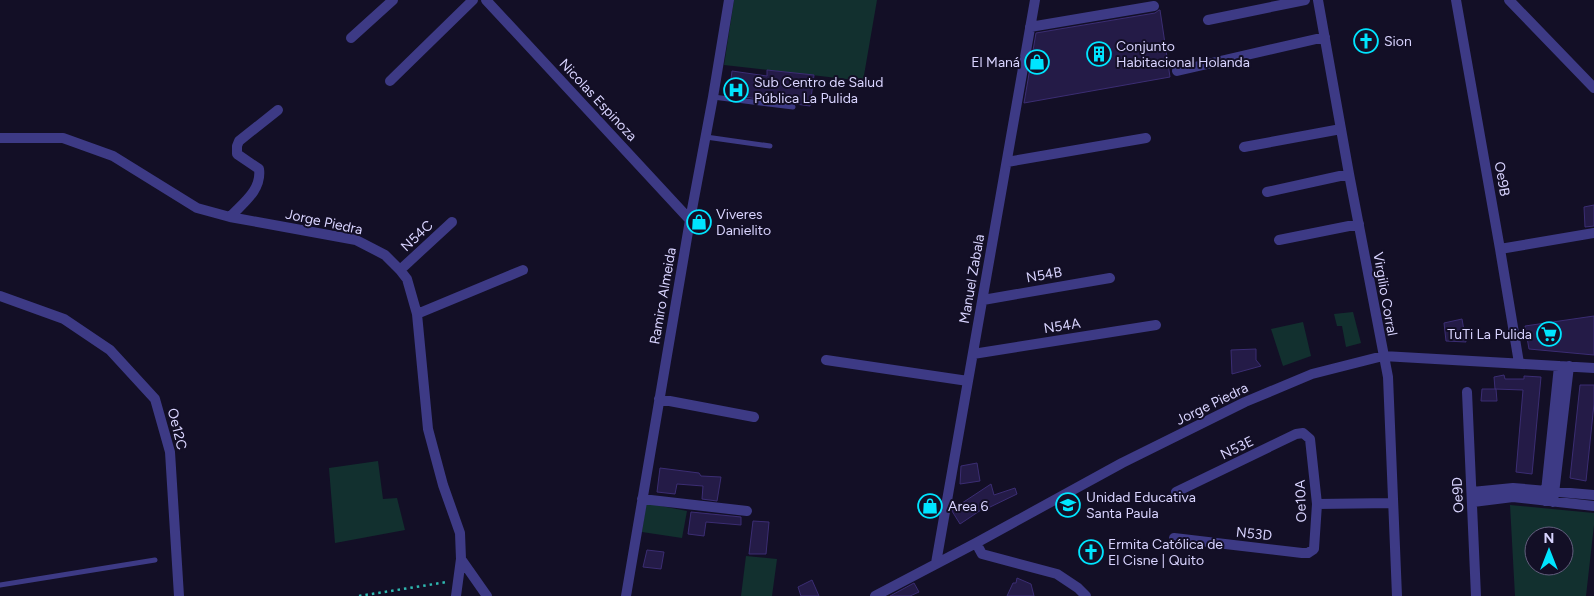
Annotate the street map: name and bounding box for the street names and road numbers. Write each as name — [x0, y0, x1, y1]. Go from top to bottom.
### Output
street label: Nicolas Espinoza — [556, 55, 640, 145]
street label: Oe9B — [1491, 160, 1513, 198]
street label: Jorge Piedra — [284, 206, 364, 238]
street label: N54C — [397, 217, 437, 255]
street label: Manuel Zabala — [956, 233, 988, 325]
street label: Ramiro Almeida — [646, 246, 680, 346]
street label: Virgilio Corral — [1369, 251, 1401, 337]
street label: N54B — [1025, 263, 1063, 287]
street label: N54A — [1042, 315, 1082, 337]
street label: Jorge Piedra — [1173, 379, 1251, 429]
street label: Oe12C — [164, 406, 190, 452]
street label: N53E — [1218, 433, 1256, 463]
street label: Oe9D — [1449, 477, 1467, 513]
street label: Oe10A — [1292, 479, 1310, 523]
street label: N53D — [1235, 524, 1273, 544]

